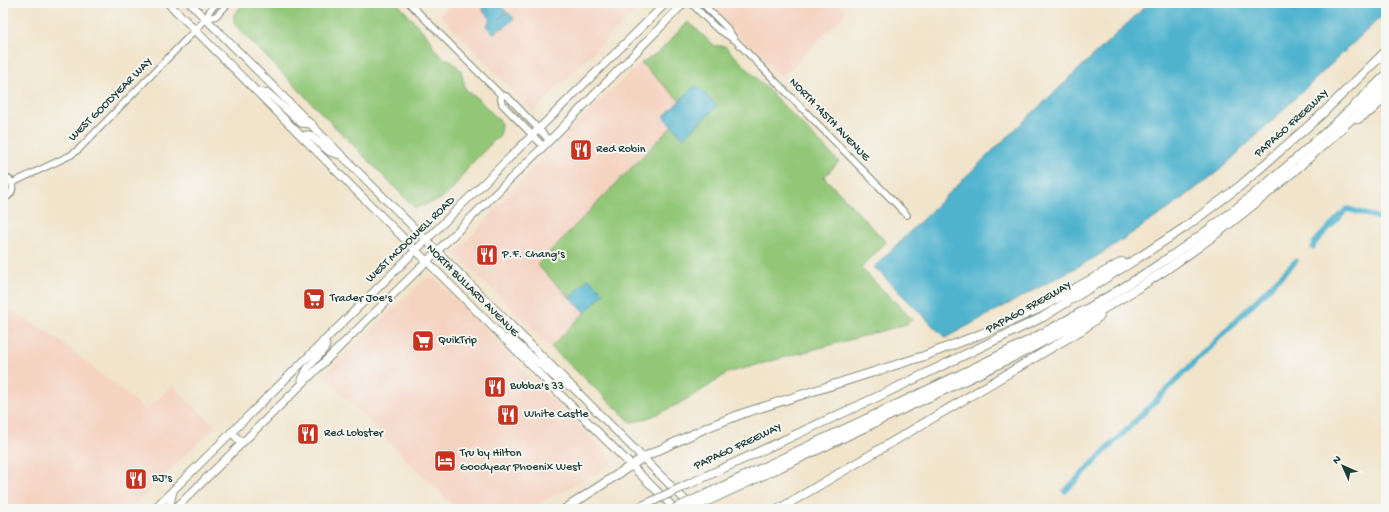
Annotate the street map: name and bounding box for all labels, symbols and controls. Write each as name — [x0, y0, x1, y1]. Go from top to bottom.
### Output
street label: WEST GOODYEAR WAY — [66, 55, 156, 145]
street label: NORTH 145TH AVENUE — [786, 75, 873, 165]
street label: PAPAGO FREEWAY — [1251, 87, 1332, 162]
restaurant icon: Red Robin — [568, 137, 594, 163]
place label: Red Robin — [596, 143, 646, 157]
street label: WEST MCDOWELL ROAD — [364, 194, 459, 286]
street label: NORTH BULLARD AVENUE — [423, 242, 522, 341]
restaurant icon: P.F. Chang's — [474, 242, 500, 268]
place label: P.F. Chang's — [501, 248, 565, 262]
street label: PAPAGO FREEWAY — [983, 279, 1074, 338]
supermarket icon: Trader Joe's — [301, 286, 327, 312]
place label: Trader Joe's — [329, 292, 393, 306]
supermarket icon: QuikTrip — [410, 328, 436, 354]
place label: QuikTrip — [438, 334, 477, 348]
restaurant icon: Bubba's 33 — [482, 374, 508, 400]
place label: Bubba's 33 — [509, 380, 564, 394]
restaurant icon: White Castle — [495, 402, 521, 428]
place label: White Castle — [524, 408, 589, 422]
street label: PAPAGO FREEWAY — [691, 420, 785, 474]
restaurant icon: Red Lobster — [295, 421, 321, 447]
place label: Red Lobster — [324, 427, 385, 441]
north arrow — [1323, 446, 1363, 486]
place label: Tru by Hilton Goodyear Phoenix West — [459, 447, 583, 475]
hotel icon: Tru by Hilton Goodyear Phoenix West — [432, 448, 458, 474]
text: N — [1331, 454, 1344, 467]
restaurant icon: BJ's — [123, 466, 149, 492]
place label: BJ's — [151, 472, 173, 486]

